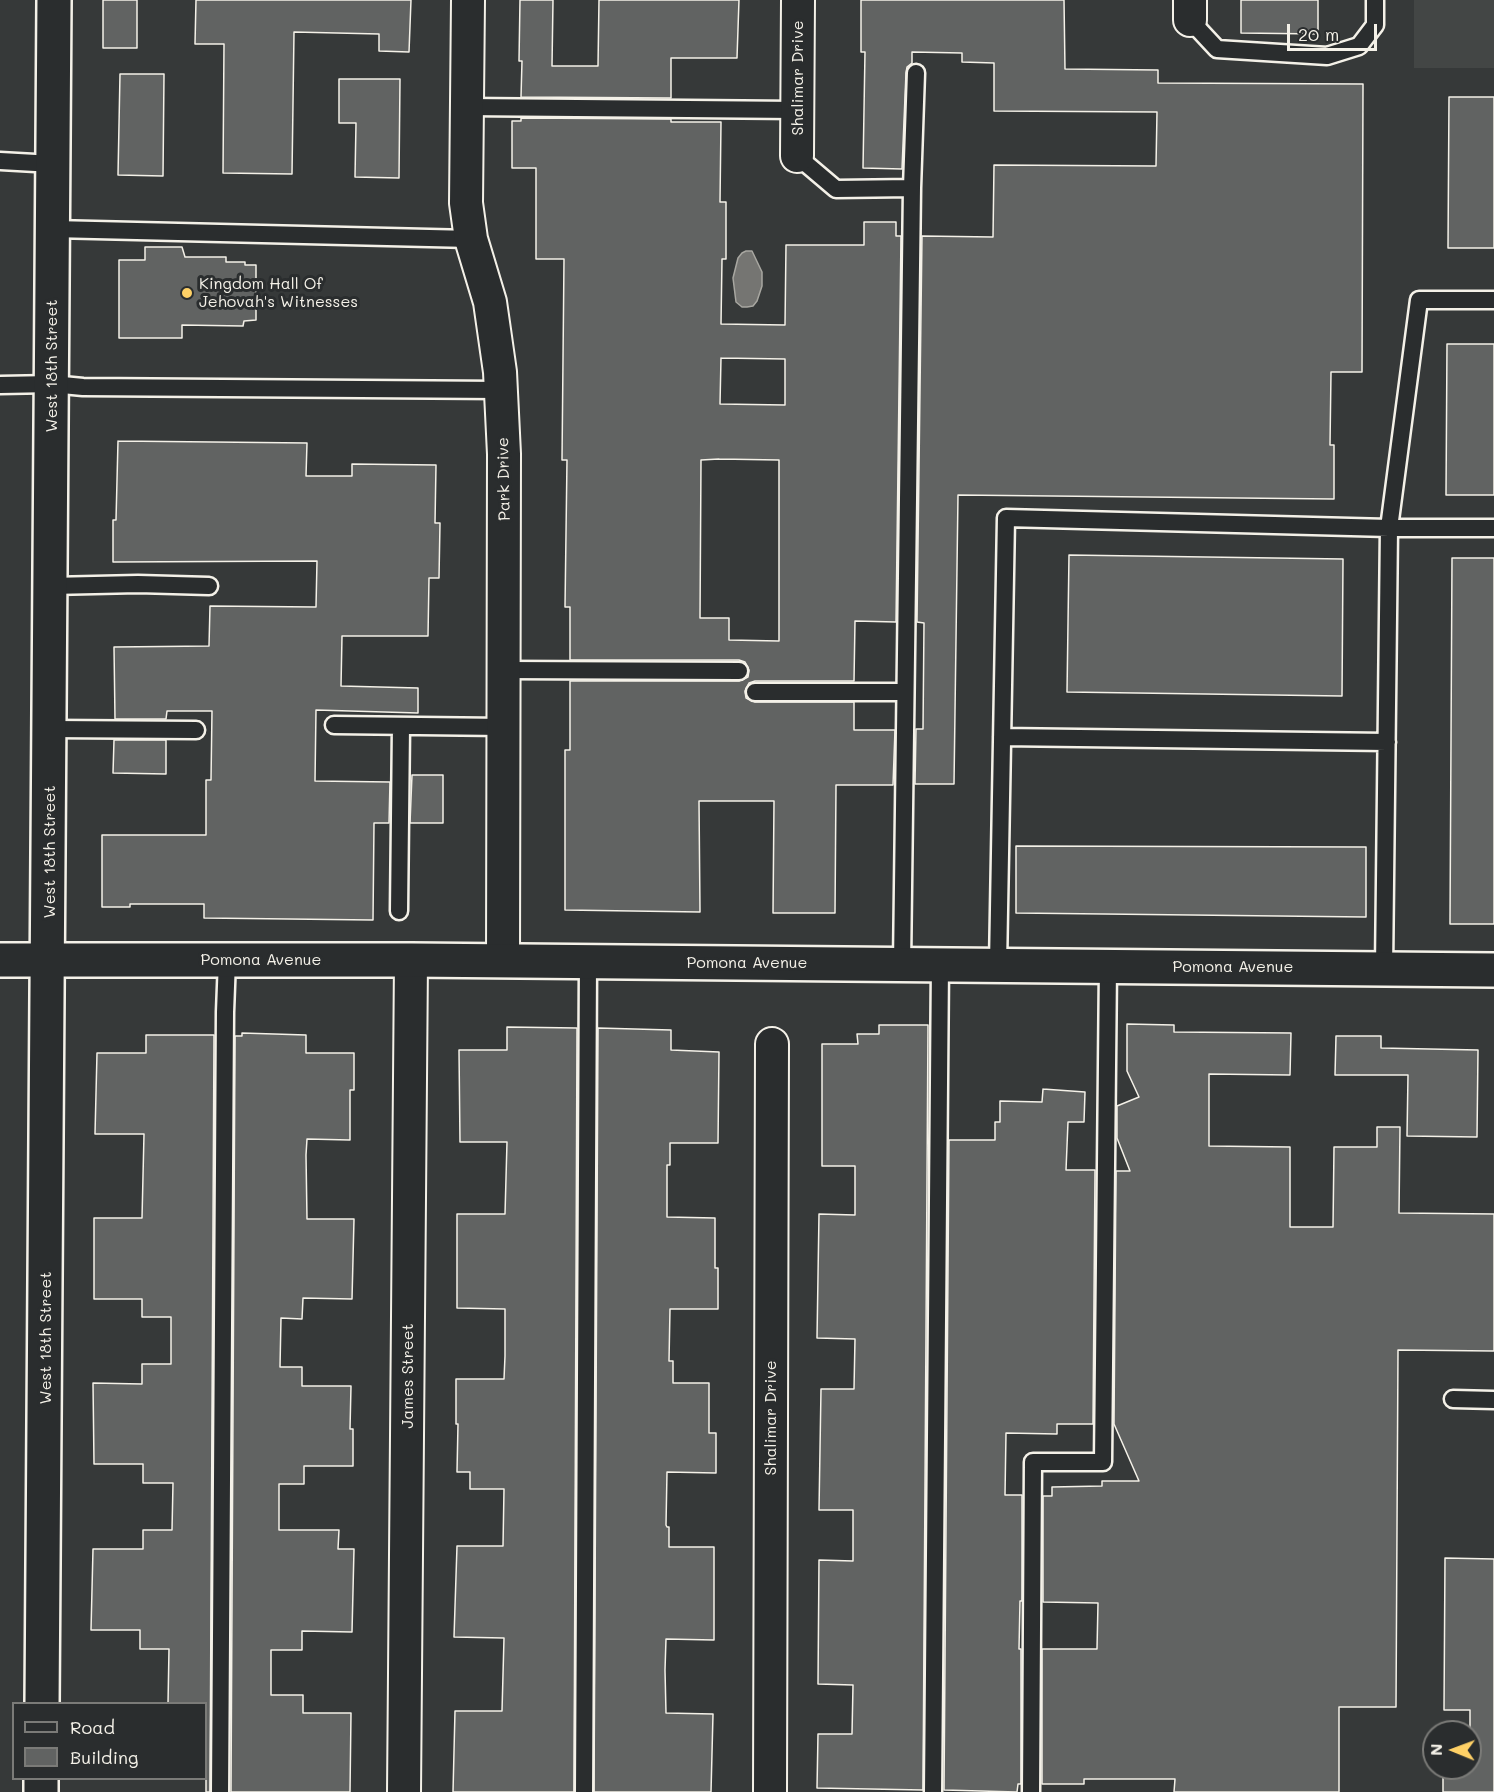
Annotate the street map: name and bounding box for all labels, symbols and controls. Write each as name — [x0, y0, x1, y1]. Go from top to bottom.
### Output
scale bar — [1290, 12, 1380, 50]
street label: Shalimar Drive — [788, 20, 808, 136]
text: 20 m — [1298, 22, 1339, 46]
place label: Kingdom Hall Of Jehovah's Witnesses — [199, 274, 358, 312]
marker: Kingdom Hall Of Jehovah's Witnesses — [180, 286, 194, 300]
street label: West 18th Street — [42, 300, 62, 432]
street label: Park Drive — [494, 437, 514, 521]
street label: West 18th Street — [40, 786, 60, 918]
street label: Pomona Avenue — [201, 950, 321, 970]
street label: Pomona Avenue — [687, 953, 807, 973]
street label: Pomona Avenue — [1173, 957, 1293, 977]
street label: West 18th Street — [36, 1272, 56, 1404]
street label: James Street — [398, 1323, 418, 1429]
street label: Shalimar Drive — [761, 1360, 781, 1476]
legend — [12, 1702, 207, 1780]
text: Road — [70, 1715, 115, 1739]
north arrow — [1422, 1720, 1482, 1780]
text: N — [1425, 1743, 1446, 1756]
text: Building — [70, 1745, 138, 1769]

